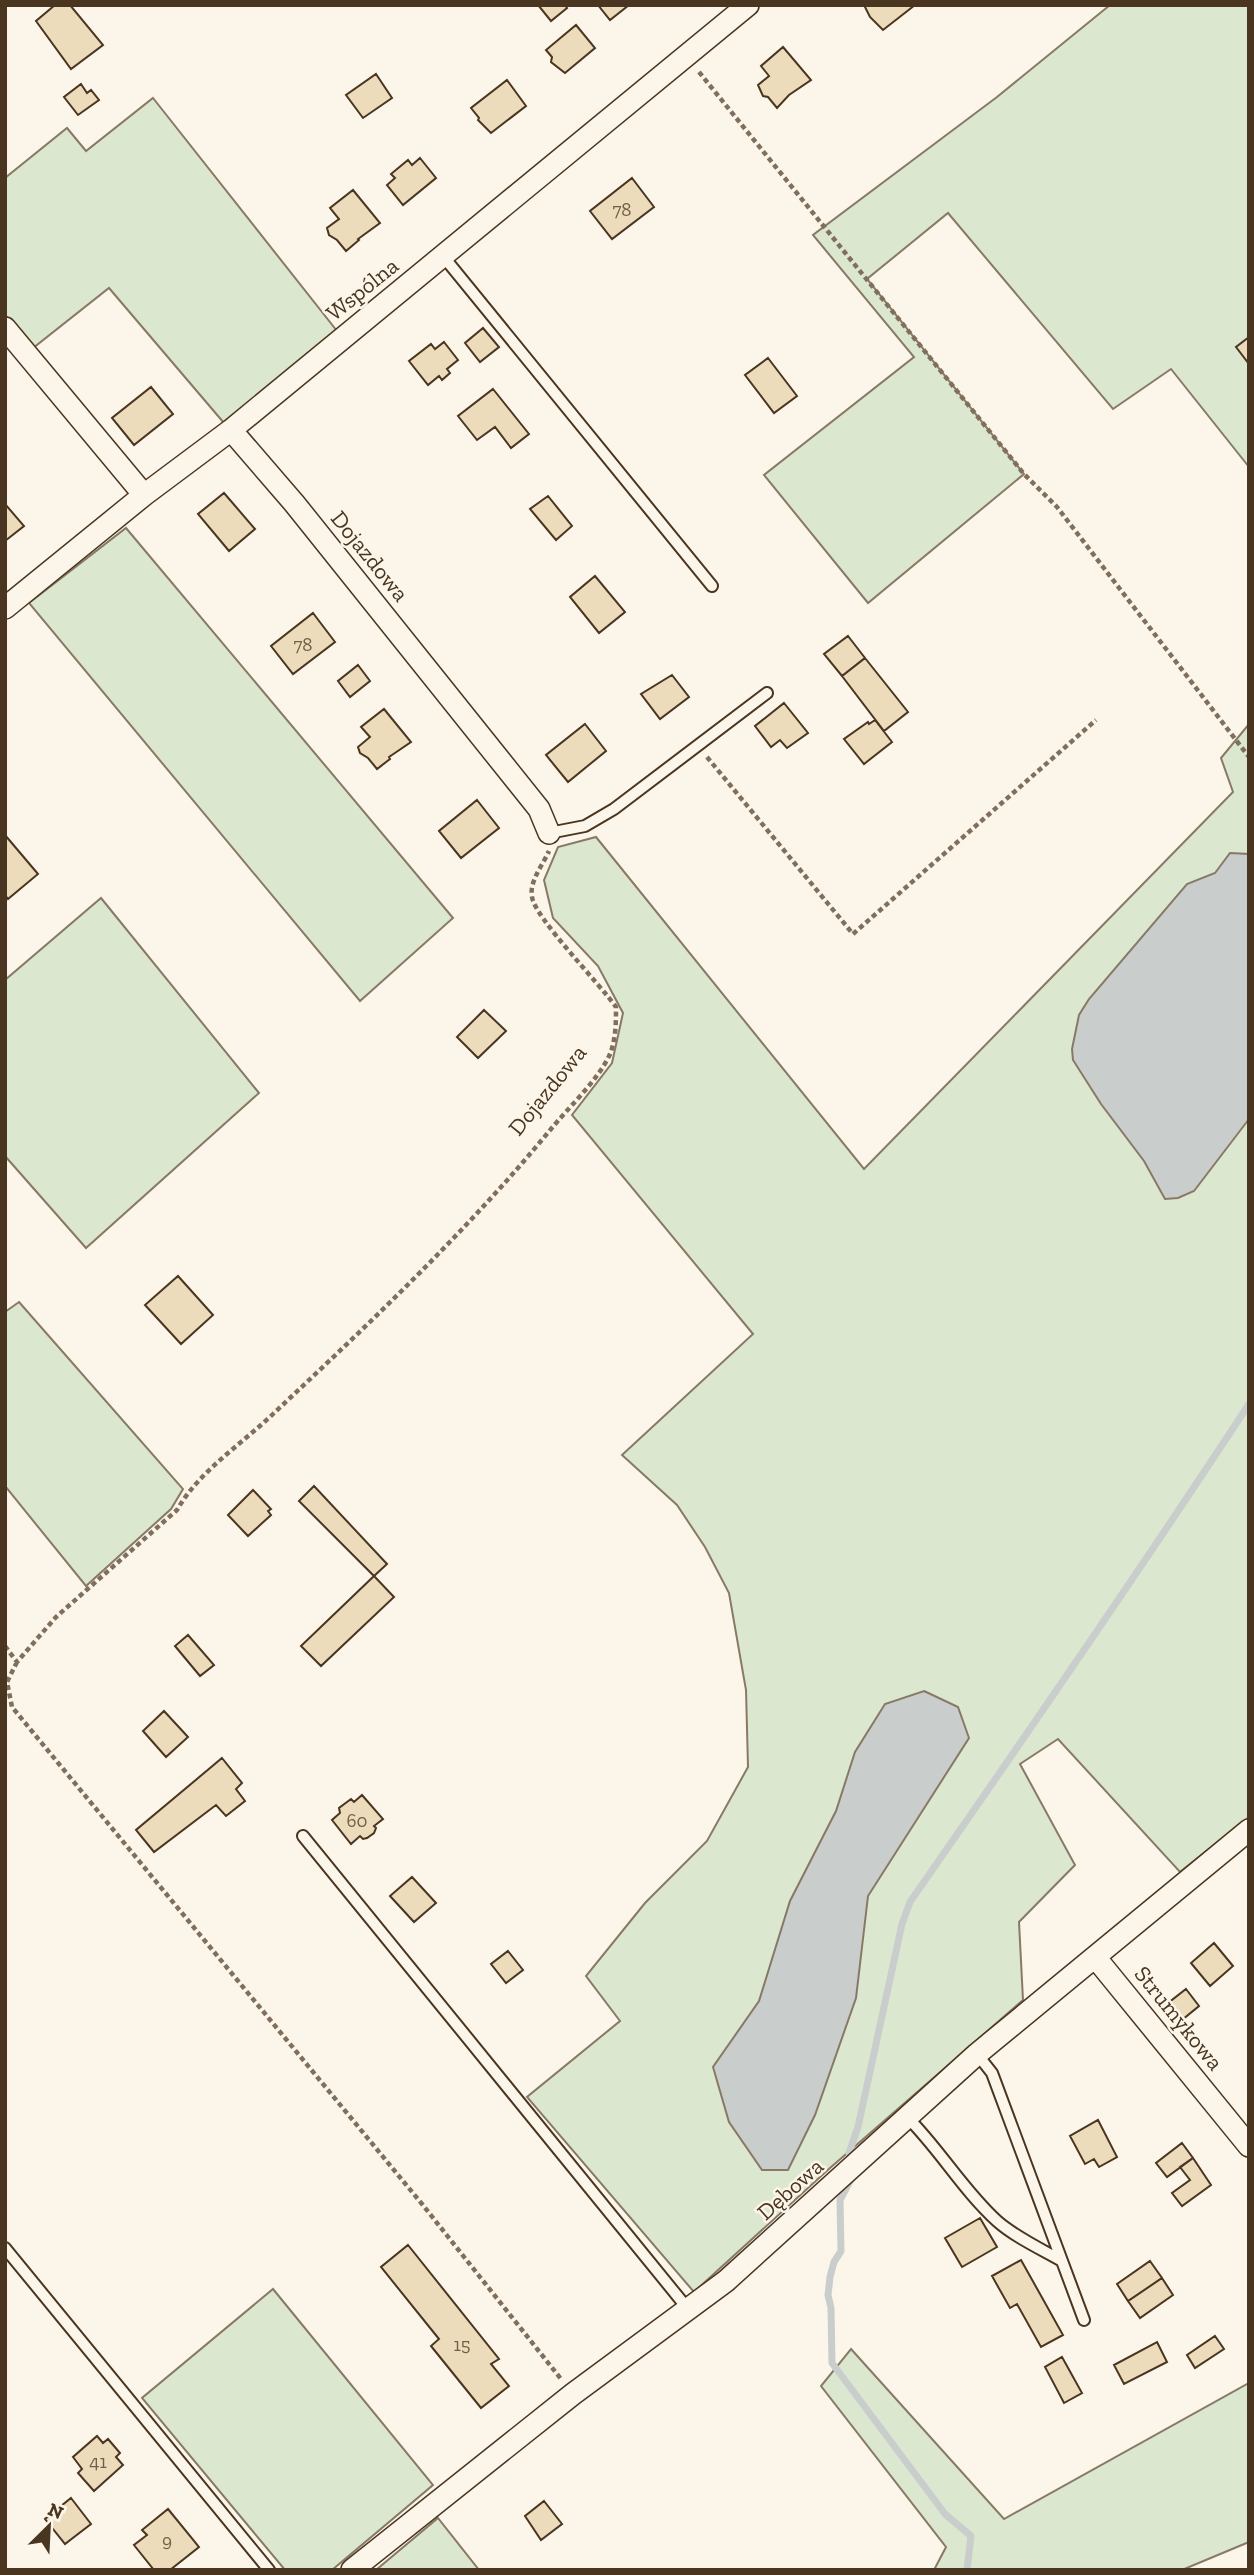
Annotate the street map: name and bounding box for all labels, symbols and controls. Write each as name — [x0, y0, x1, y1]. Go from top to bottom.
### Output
house number: 78 — [612, 198, 632, 221]
street label: Wspólna — [320, 251, 404, 327]
street label: Dojazdowa — [325, 505, 415, 607]
house number: 78 — [293, 633, 313, 656]
street label: Dojazdowa — [502, 1039, 592, 1141]
house number: 60 — [346, 1809, 368, 1832]
street label: Strumykowa — [1128, 1960, 1230, 2076]
street label: Dębowa — [751, 2152, 829, 2226]
house number: 15 — [453, 2333, 471, 2356]
house number: 41 — [89, 2450, 107, 2473]
north arrow — [14, 2491, 84, 2561]
text: N — [44, 2497, 67, 2524]
house number: 9 — [162, 2529, 172, 2552]

